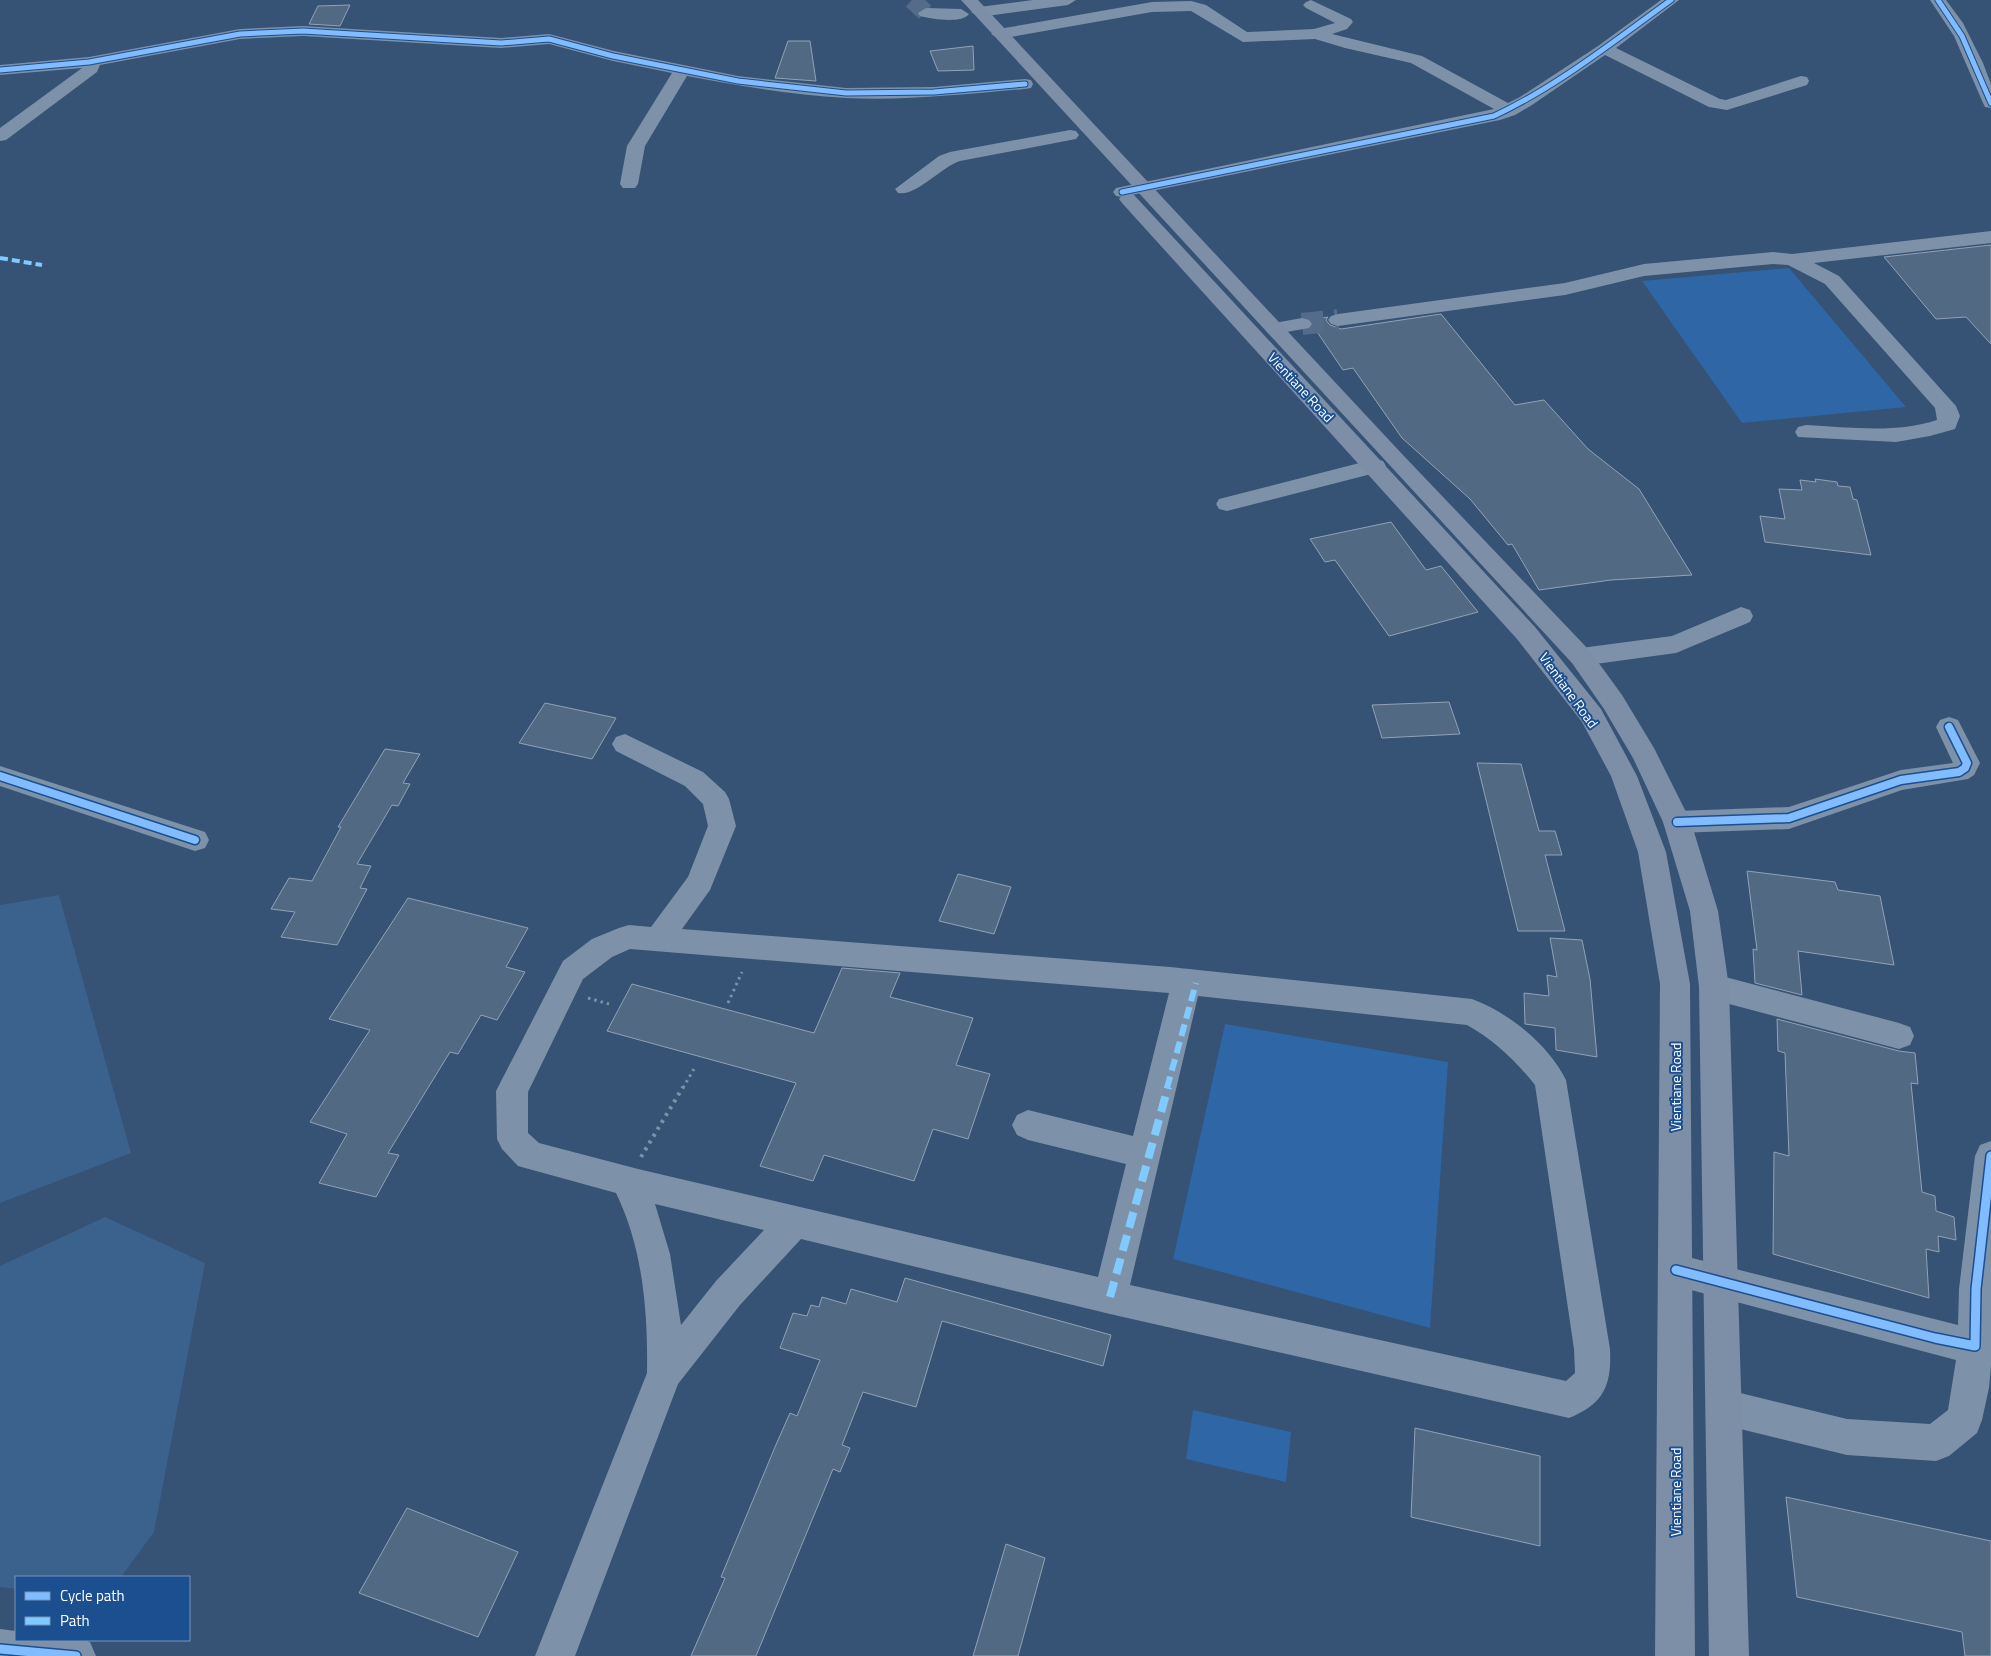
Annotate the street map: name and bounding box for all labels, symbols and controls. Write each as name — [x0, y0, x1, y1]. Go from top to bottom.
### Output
street label: Vientiane Road — [1263, 347, 1339, 427]
street label: Vientiane Road — [1534, 648, 1604, 732]
street label: Vientiane Road — [1665, 1043, 1686, 1131]
street label: Vientiane Road — [1665, 1448, 1686, 1536]
legend — [15, 1576, 190, 1641]
text: Cycle path — [60, 1584, 125, 1607]
text: Path — [60, 1609, 90, 1632]

